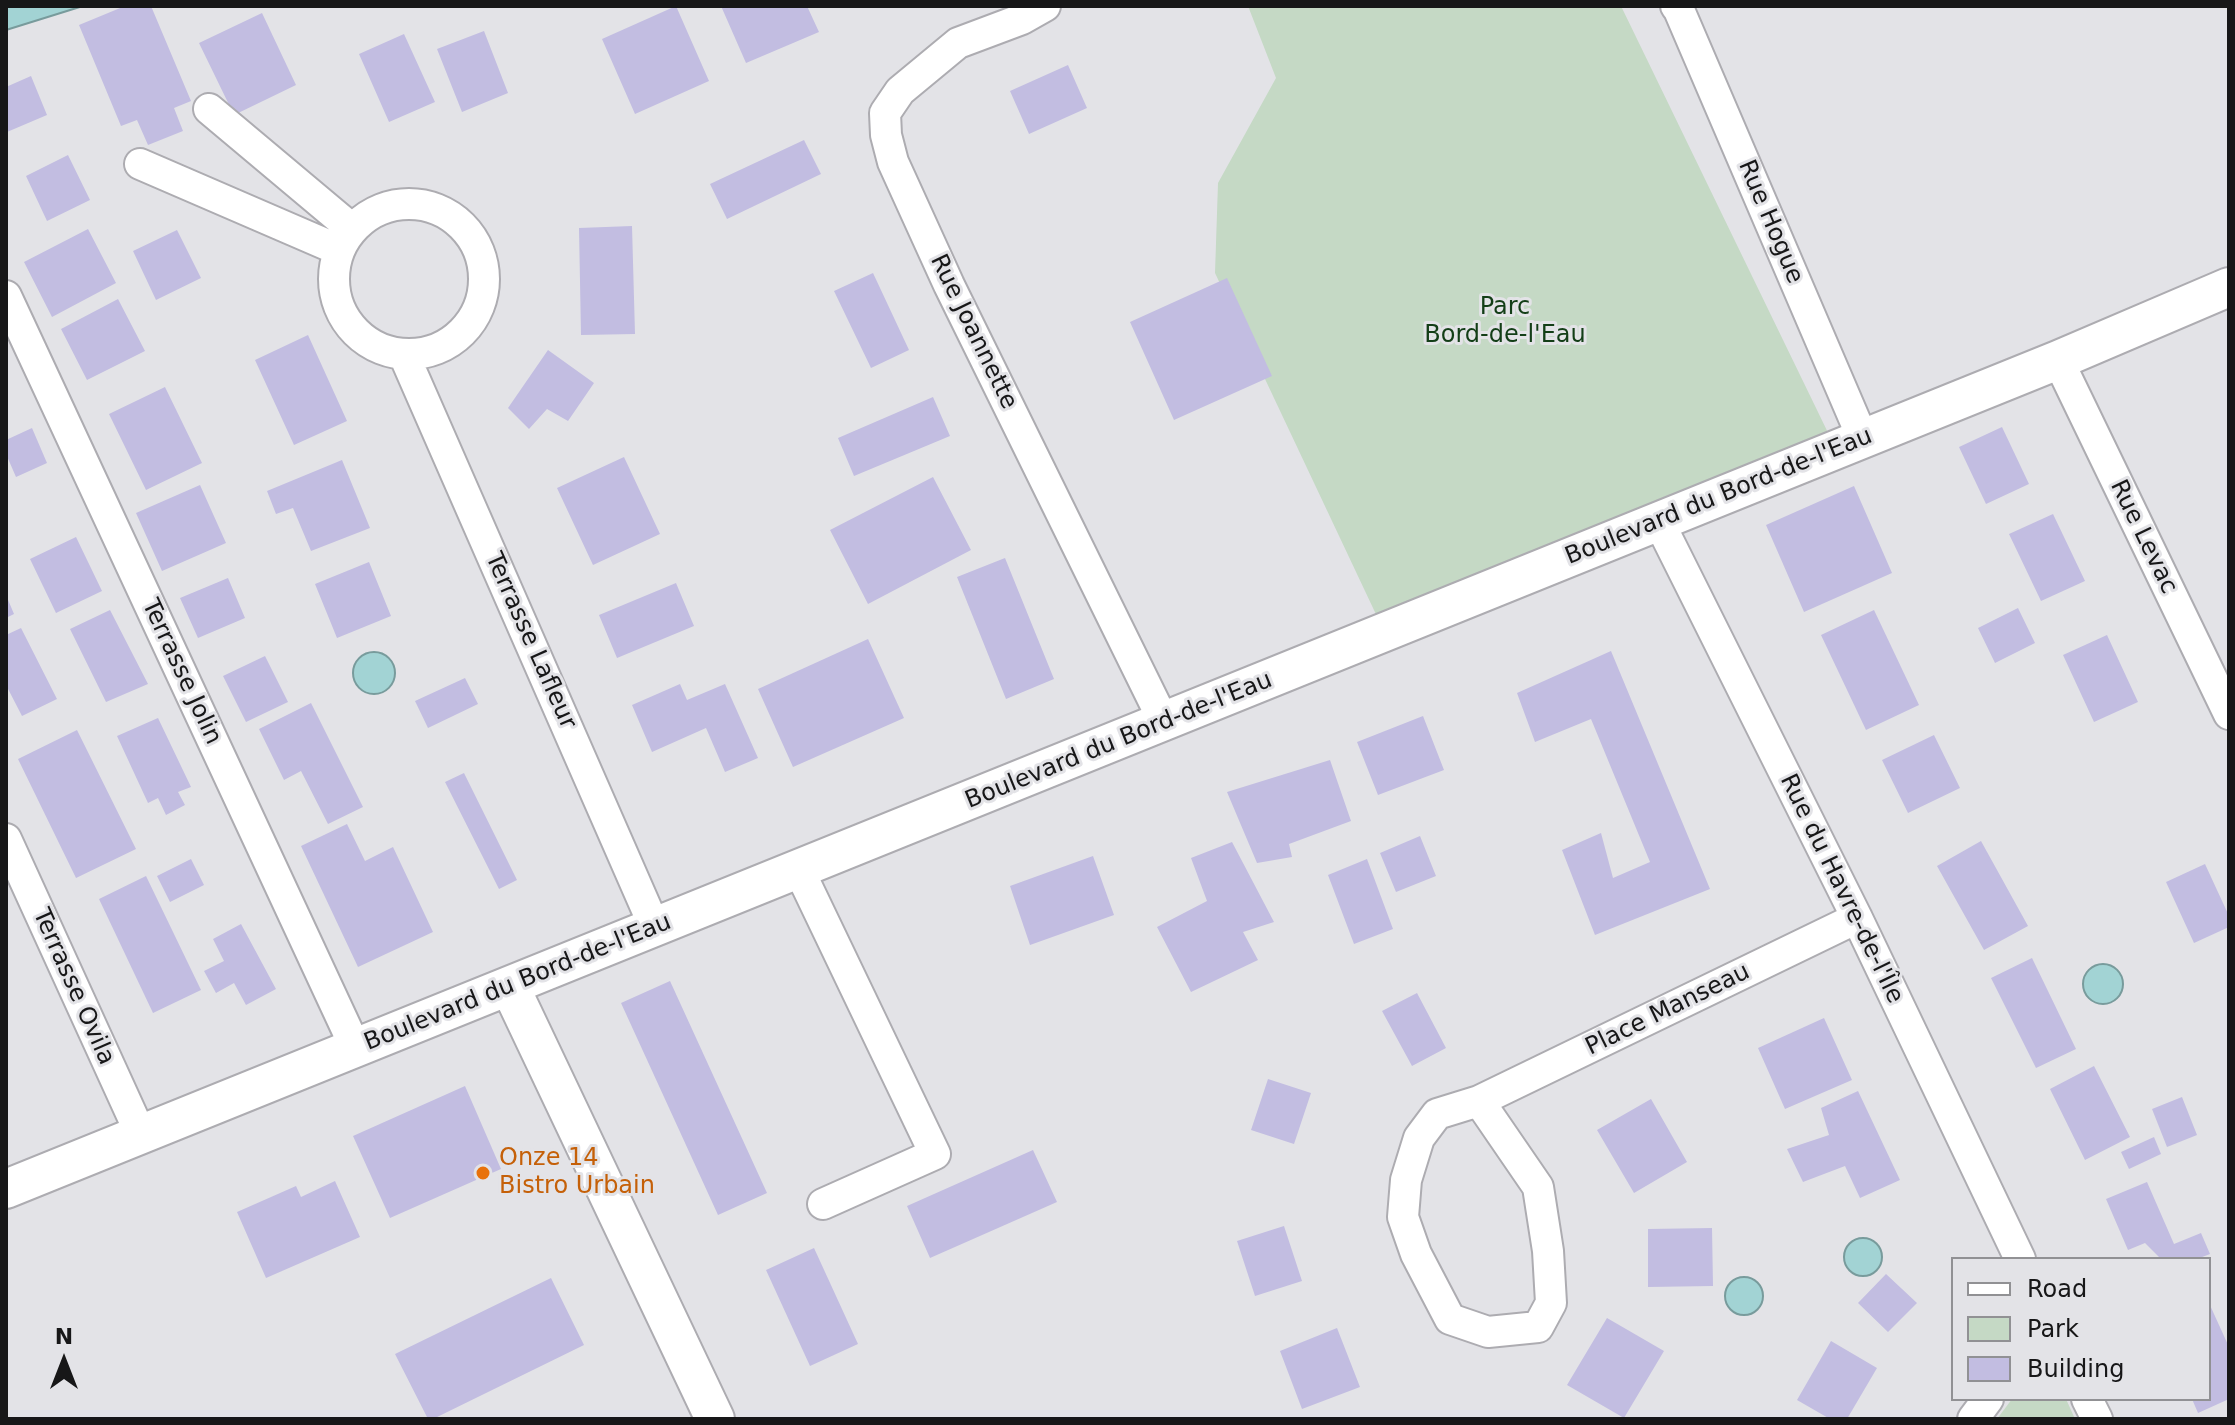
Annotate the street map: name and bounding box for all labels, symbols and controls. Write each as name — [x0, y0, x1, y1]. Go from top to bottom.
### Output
street label: Rue Hogue — [1731, 156, 1809, 288]
street label: Rue Joannette — [923, 250, 1023, 414]
park label: Parc Bord-de-l'Eau — [1424, 294, 1586, 350]
street label: Boulevard du Bord-de-l'Eau — [1561, 422, 1877, 572]
street label: Rue Levac — [2103, 475, 2183, 599]
street label: Terrasse Lafleur — [478, 548, 582, 734]
street label: Terrasse Jolin — [135, 595, 227, 749]
street label: Boulevard du Bord-de-l'Eau — [961, 666, 1277, 816]
street label: Rue du Havre-de-l'Île — [1773, 770, 1909, 1008]
street label: Terrasse Ovila — [26, 904, 120, 1070]
street label: Boulevard du Bord-de-l'Eau — [360, 908, 676, 1058]
street label: Place Manseau — [1581, 958, 1755, 1062]
place label: Onze 14 Bistro Urbain — [499, 1145, 655, 1201]
marker: Onze 14 Bistro Urbain — [474, 1164, 492, 1182]
legend — [1951, 1257, 2211, 1401]
text: Road — [2027, 1275, 2087, 1303]
text: Park — [2027, 1315, 2079, 1343]
north arrow — [24, 1321, 104, 1401]
text: N — [55, 1324, 73, 1349]
text: Building — [2027, 1355, 2124, 1383]

